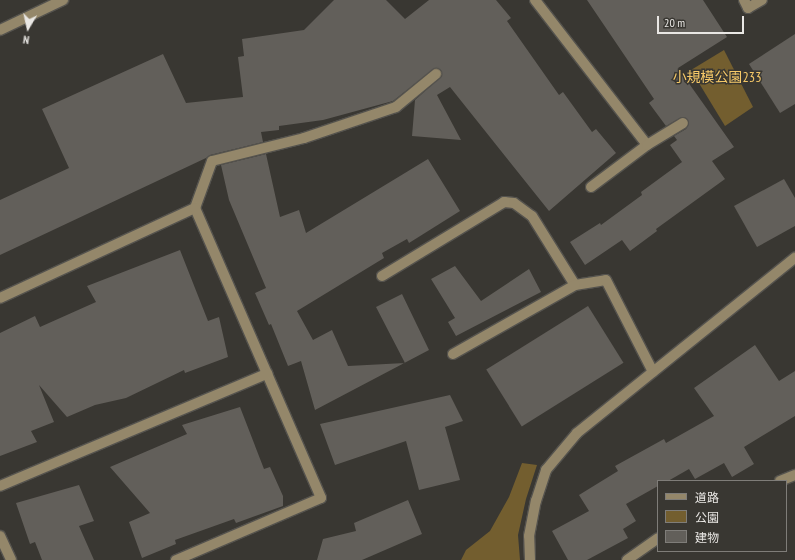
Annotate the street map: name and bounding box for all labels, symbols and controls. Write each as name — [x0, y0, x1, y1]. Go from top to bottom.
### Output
north arrow — [8, 8, 48, 48]
scale bar — [659, 8, 746, 34]
text: 20 m — [664, 15, 685, 30]
text: N — [22, 32, 30, 47]
park label: 小規模公園233 — [673, 69, 761, 85]
legend — [657, 480, 787, 552]
text: 道路 — [695, 490, 719, 505]
text: 公園 — [695, 510, 719, 525]
text: 建物 — [695, 530, 719, 545]

